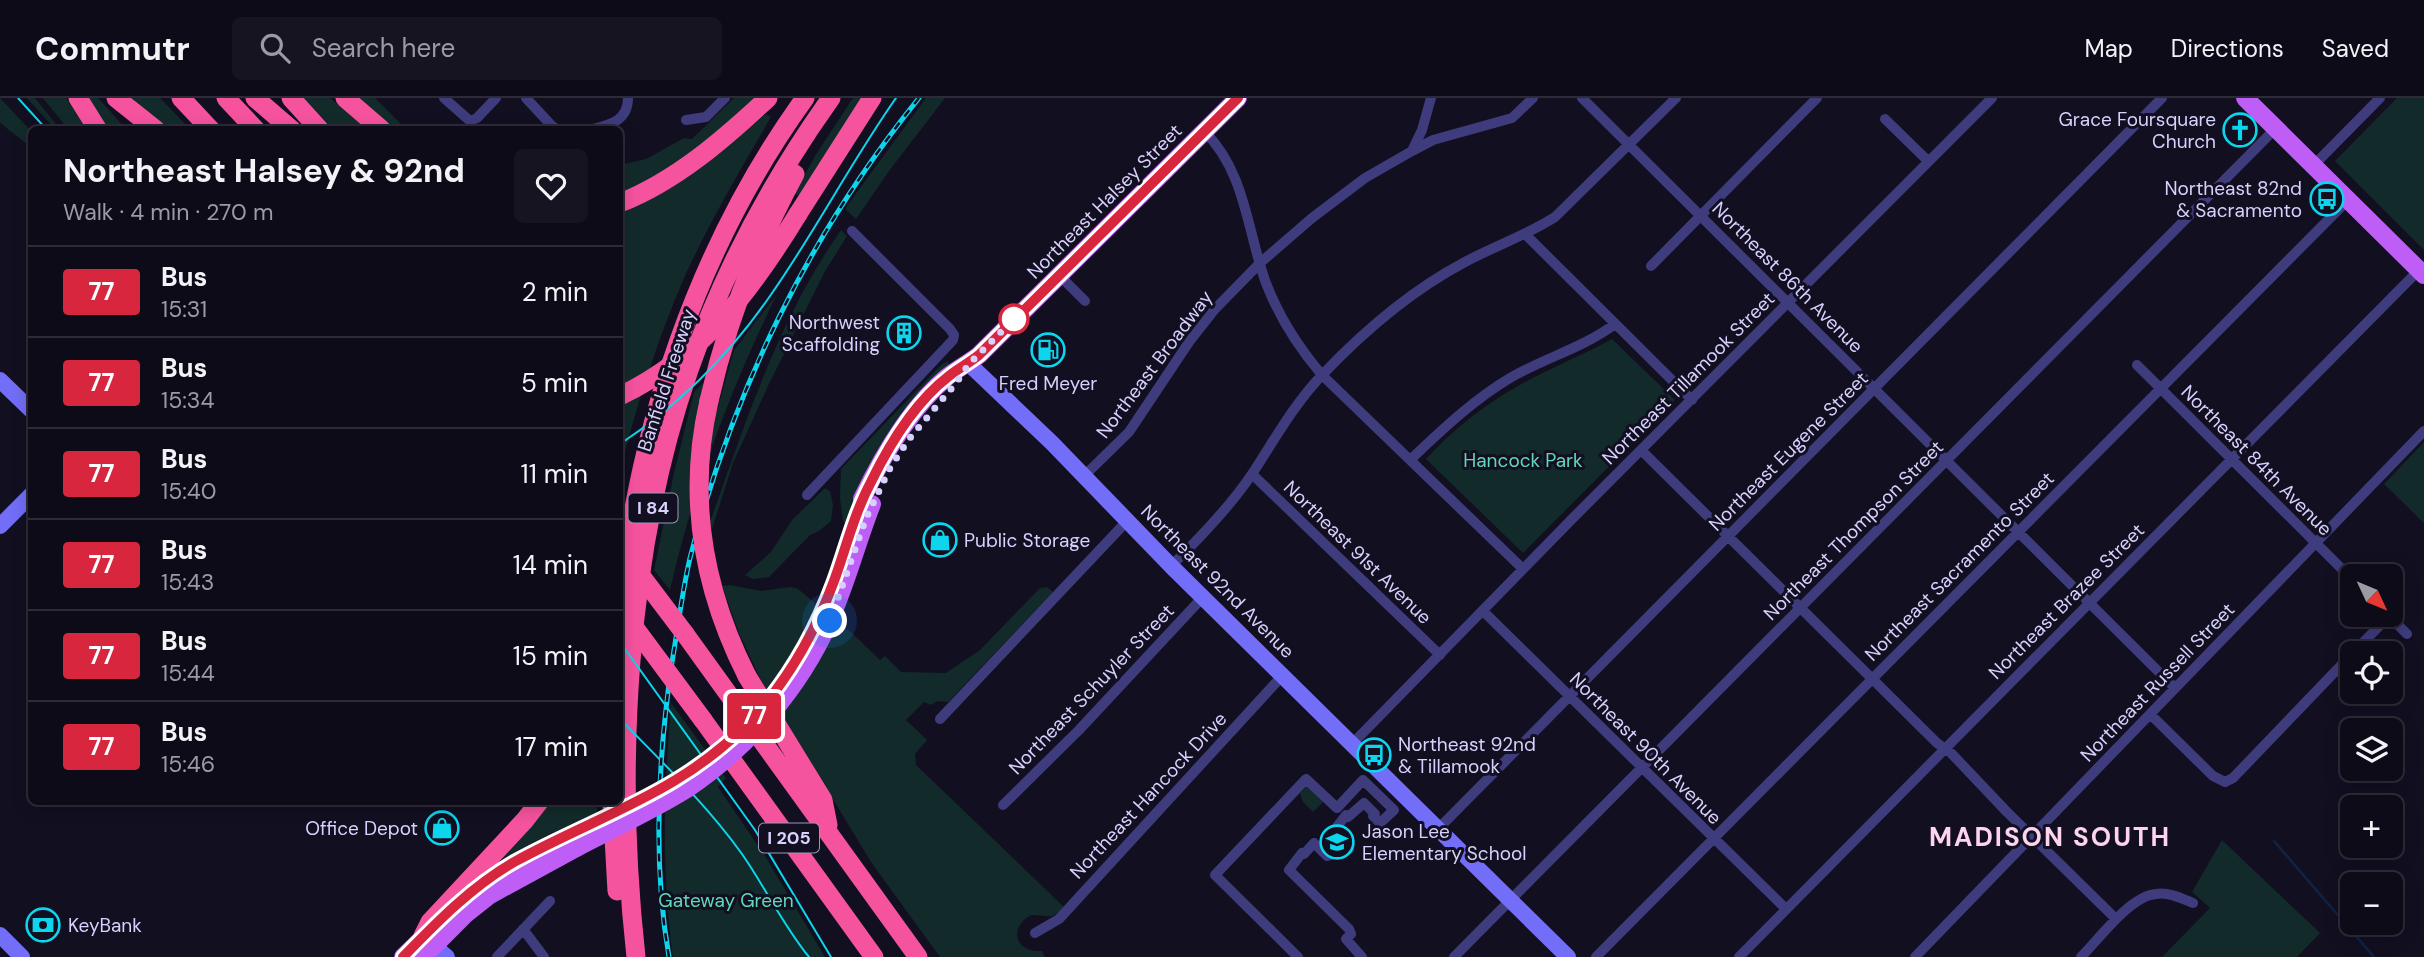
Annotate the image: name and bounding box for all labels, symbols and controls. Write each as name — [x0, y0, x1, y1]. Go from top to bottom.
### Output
search box — [232, 17, 722, 80]
text: Commutr — [35, 27, 190, 70]
icon: search — [256, 29, 294, 67]
text: Search here — [312, 31, 455, 65]
text: Map — [2085, 33, 2133, 64]
text: Directions — [2171, 33, 2284, 64]
text: Saved — [2322, 33, 2389, 64]
place label: Grace Foursquare Church — [2058, 107, 2216, 154]
church icon: Grace Foursquare Church — [2221, 111, 2259, 149]
street label: Northeast Halsey Street — [1021, 118, 1187, 284]
text: Northeast Halsey & 92nd — [63, 149, 465, 192]
button: heart — [514, 149, 588, 223]
place label: Northeast 82nd & Sacramento — [2164, 176, 2302, 223]
bus stop icon: Northeast 82nd & Sacramento — [2308, 180, 2346, 218]
street label: Northeast 86th Avenue — [1707, 196, 1869, 358]
text: Walk · 4 min · 270 m — [63, 197, 273, 227]
text: Bus — [161, 260, 207, 294]
text: 2 min — [522, 275, 588, 309]
text: 77 — [89, 276, 114, 307]
street label: Northeast Broadway — [1091, 285, 1218, 443]
street label: Northeast Tillamook Street — [1597, 287, 1780, 470]
text: 15:31 — [161, 294, 207, 324]
unlabelled marker — [999, 304, 1029, 334]
street label: Banfield Freeway — [632, 305, 701, 454]
place label: Northwest Scaffolding — [782, 310, 880, 357]
building icon: Northwest Scaffolding — [885, 314, 923, 352]
fuel station icon: Fred Meyer — [1029, 331, 1067, 369]
text: Bus — [161, 351, 207, 385]
text: 5 min — [521, 366, 588, 400]
street label: Northeast Eugene Street — [1703, 366, 1873, 536]
text: 77 — [89, 367, 114, 398]
place label: Fred Meyer — [999, 371, 1097, 396]
street label: Northeast 84th Avenue — [2176, 380, 2337, 541]
text: 15:34 — [161, 385, 214, 415]
street label: Northeast Thompson Street — [1758, 435, 1949, 626]
text: Bus — [161, 442, 207, 476]
park label: Hancock Park — [1463, 448, 1583, 473]
text: 11 min — [521, 457, 588, 491]
text: 77 — [89, 458, 114, 489]
street label: Northeast Sacramento Street — [1859, 466, 2059, 666]
street label: Northeast 91st Avenue — [1278, 475, 1437, 630]
text: 15:40 — [161, 476, 217, 506]
road number: I 84 — [628, 494, 678, 522]
street label: Northeast 92nd Avenue — [1135, 499, 1300, 664]
street label: Northeast Brazee Street — [1983, 518, 2150, 685]
shop icon: Public Storage — [921, 521, 959, 559]
place label: Public Storage — [964, 528, 1090, 553]
text: Bus — [161, 533, 207, 567]
text: 14 min — [513, 548, 588, 582]
text: 77 — [89, 549, 114, 580]
north arrow — [2340, 564, 2403, 626]
map controls — [2340, 564, 2403, 935]
text: 15:43 — [161, 567, 214, 597]
street label: Northeast Russell Street — [2075, 597, 2240, 767]
street label: Northeast Schuyler Street — [1003, 599, 1179, 780]
your location — [812, 603, 847, 638]
text: Bus — [161, 624, 207, 658]
text: 15 min — [513, 639, 588, 673]
text: 77 — [89, 640, 114, 671]
button: locate — [2340, 641, 2403, 704]
text: 15:44 — [161, 658, 215, 688]
street label: Northeast 90th Avenue — [1564, 667, 1727, 830]
line badge: 77 — [722, 693, 786, 739]
text: 77 — [741, 700, 767, 731]
street label: Northeast Hancock Drive — [1064, 707, 1232, 884]
text: Bus — [161, 715, 207, 749]
button: layers — [2340, 718, 2403, 781]
text: 17 min — [515, 730, 588, 764]
text: 77 — [89, 731, 114, 762]
place label: Northeast 92nd & Tillamook — [1398, 732, 1536, 779]
bus stop icon: Northeast 92nd & Tillamook — [1355, 736, 1393, 774]
text: 15:46 — [161, 749, 215, 779]
button: + — [2340, 795, 2403, 858]
shop icon: Office Depot — [423, 809, 461, 847]
place label: Office Depot — [305, 816, 418, 841]
place label: Jason Lee Elementary School — [1362, 819, 1526, 866]
district label: MADISON SOUTH — [1929, 820, 2171, 854]
school or university icon: Jason Lee Elementary School — [1318, 823, 1356, 861]
road number: I 205 — [759, 824, 819, 852]
button: − — [2340, 872, 2403, 935]
park label: Gateway Green — [658, 888, 794, 913]
bank icon: KeyBank — [24, 906, 62, 944]
place label: KeyBank — [68, 913, 142, 938]

